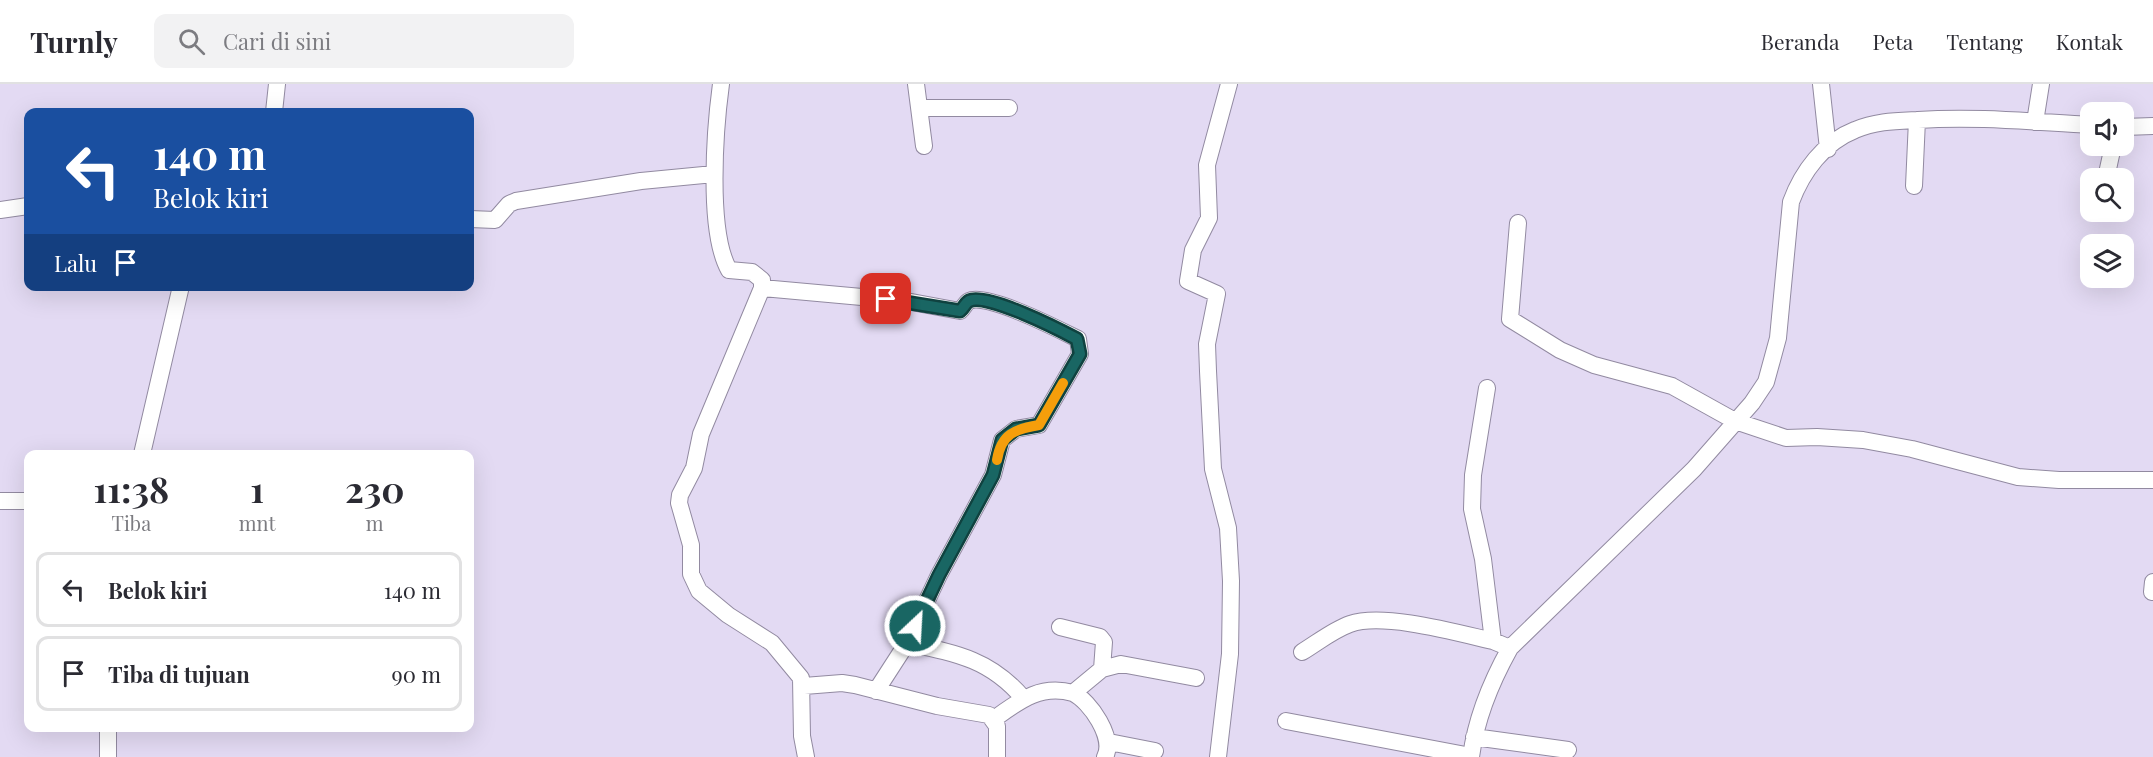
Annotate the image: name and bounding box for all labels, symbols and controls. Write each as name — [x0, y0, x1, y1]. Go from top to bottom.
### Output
search box — [154, 14, 574, 68]
text: Turnly — [30, 23, 118, 60]
icon: search — [175, 25, 208, 58]
text: Cari di sini — [223, 26, 331, 56]
text: Beranda — [1761, 27, 1840, 55]
text: Peta — [1873, 27, 1913, 55]
text: Tentang — [1946, 27, 2023, 55]
text: Kontak — [2056, 27, 2123, 55]
map controls — [2080, 102, 2134, 288]
button: sound — [2080, 102, 2134, 156]
text: 140 m — [153, 125, 266, 181]
icon: left — [54, 132, 132, 210]
button: search — [2080, 168, 2134, 222]
text: Belok kiri — [153, 179, 269, 215]
button: layers — [2080, 234, 2134, 288]
icon: arrive — [109, 246, 142, 279]
text: Lalu — [54, 248, 97, 278]
pin — [860, 273, 911, 324]
icon: arrive — [869, 282, 902, 315]
text: 11:38 — [93, 464, 169, 512]
text: 1 — [250, 464, 264, 512]
text: 230 — [345, 464, 405, 512]
text: Tiba — [112, 509, 151, 536]
text: mnt — [239, 509, 275, 536]
text: m — [366, 509, 384, 536]
icon: left — [57, 573, 90, 606]
text: Belok kiri — [108, 575, 207, 605]
text: 140 m — [384, 575, 441, 605]
position arrow — [883, 594, 947, 658]
icon: arrive — [57, 657, 90, 690]
text: Tiba di tujuan — [108, 659, 250, 689]
text: 90 m — [392, 659, 441, 689]

